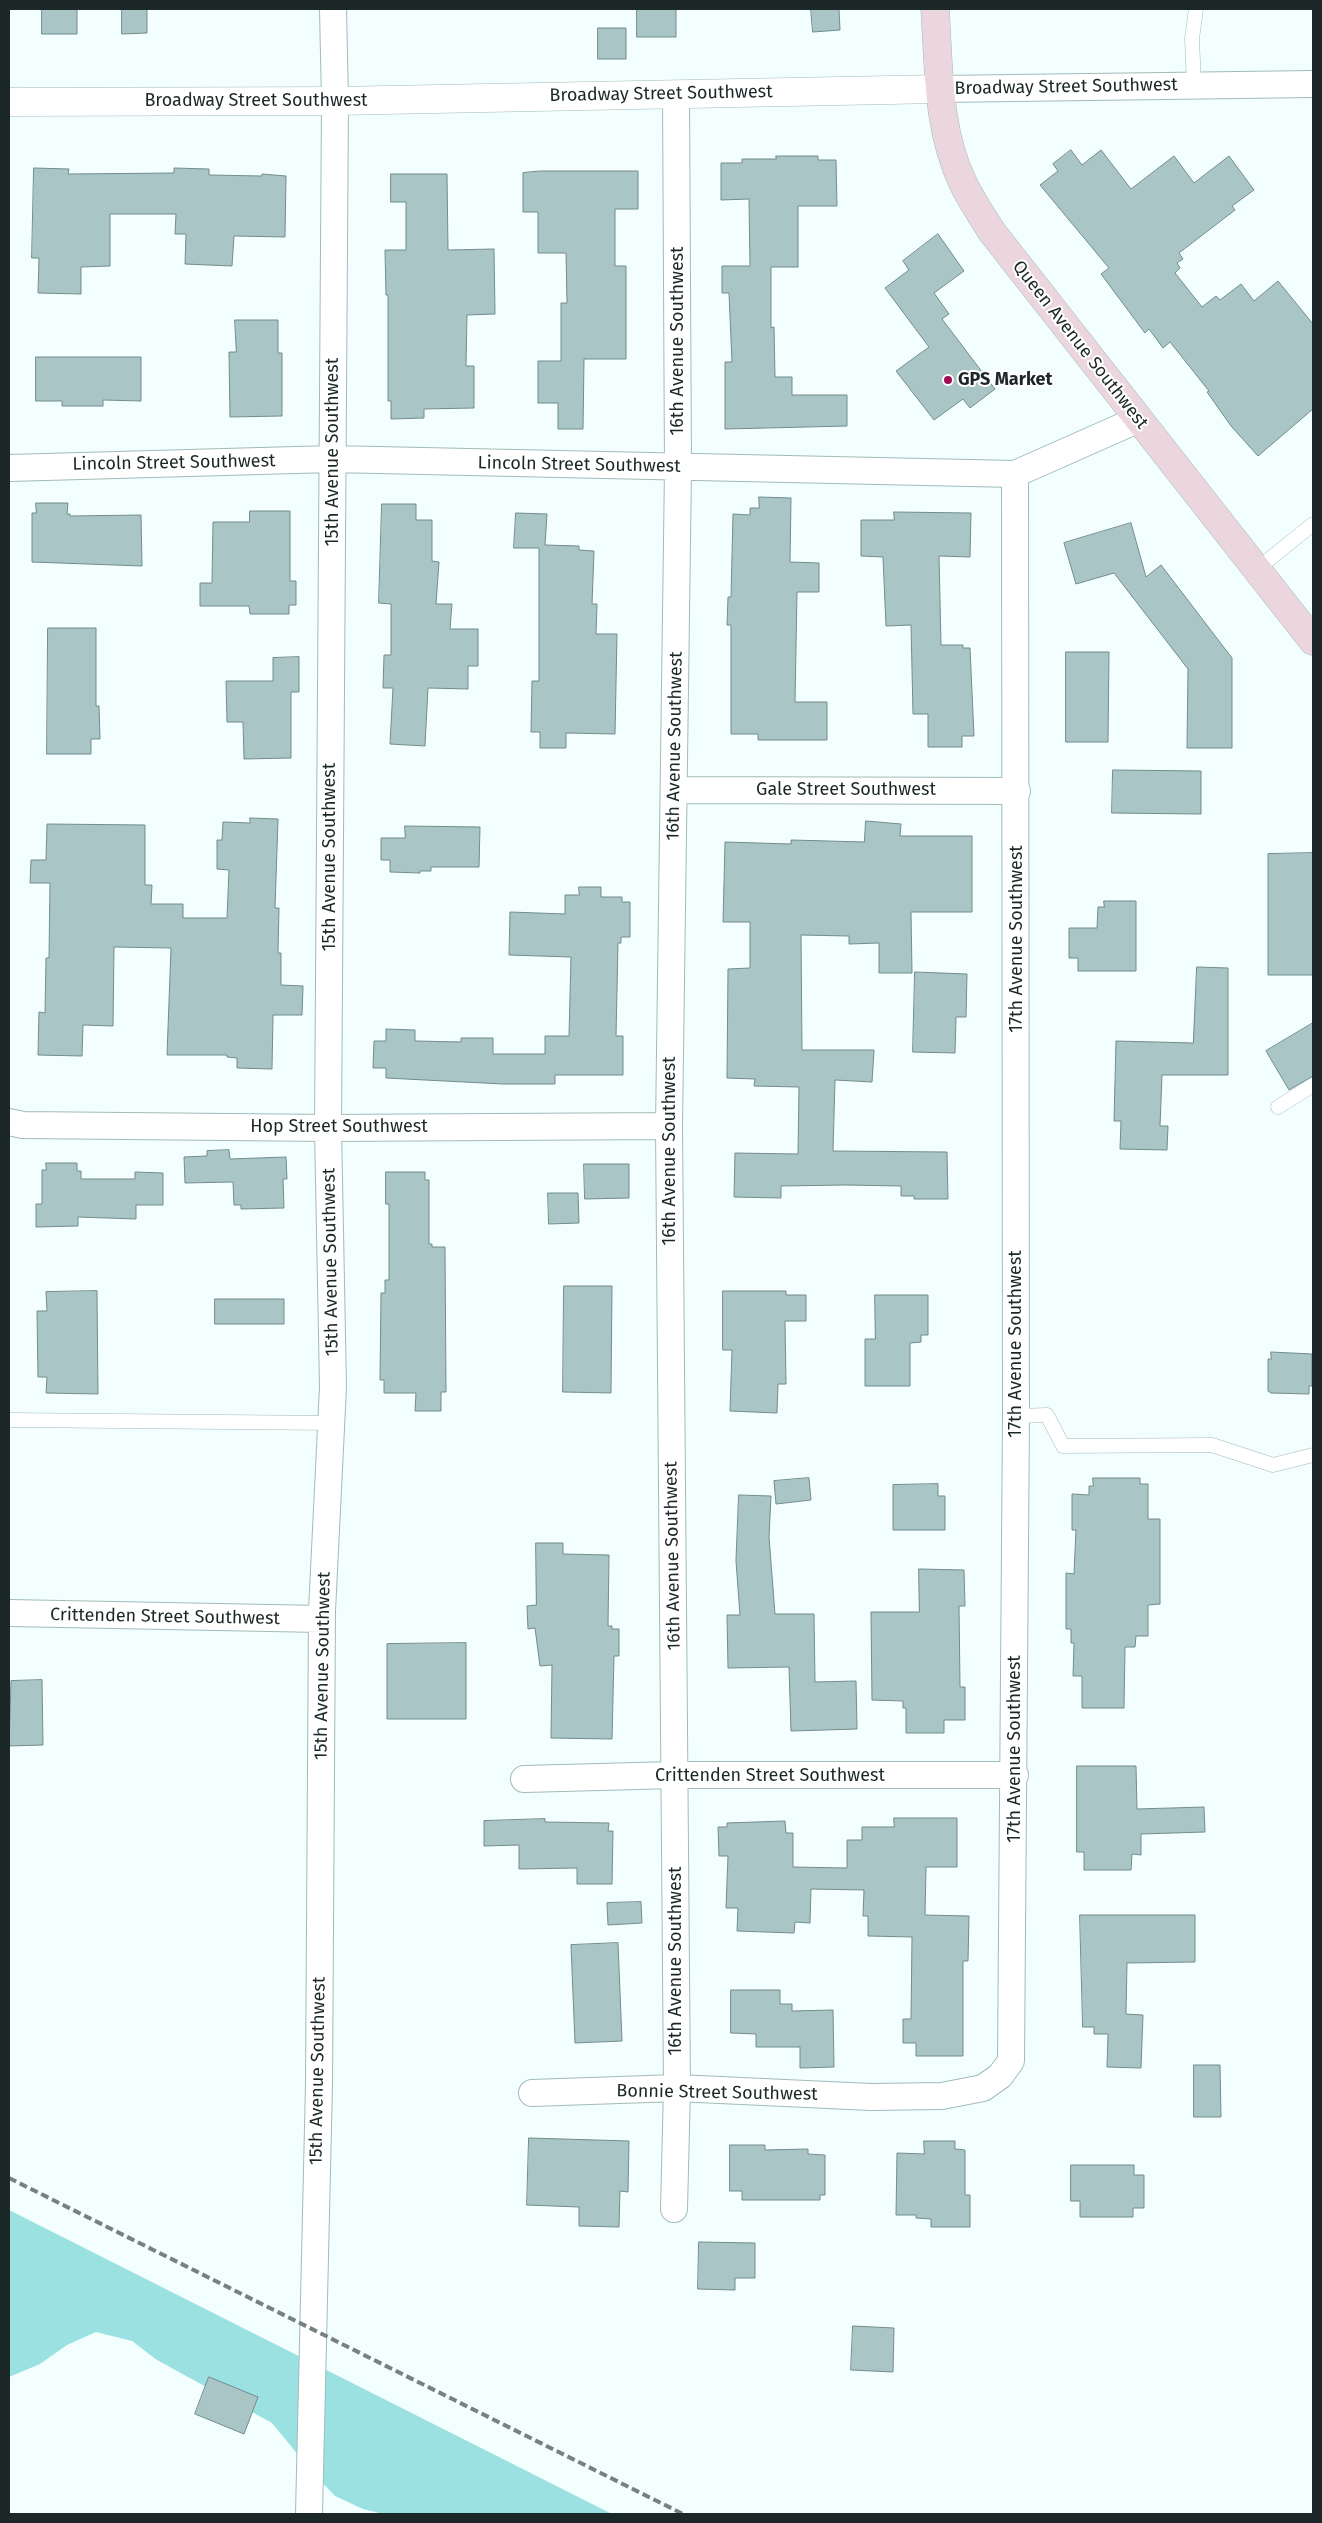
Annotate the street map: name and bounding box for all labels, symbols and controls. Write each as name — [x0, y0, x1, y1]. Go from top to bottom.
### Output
street label: Broadway Street Southwest — [954, 74, 1178, 100]
street label: Broadway Street Southwest — [549, 81, 773, 107]
street label: Broadway Street Southwest — [144, 90, 368, 112]
street label: 16th Avenue Southwest — [667, 246, 689, 436]
street label: Queen Avenue Southwest — [1008, 256, 1152, 434]
street label: 15th Avenue Southwest — [322, 358, 344, 546]
place label: GPS Market — [958, 369, 1052, 391]
marker: GPS Market — [942, 374, 954, 386]
street label: Lincoln Street Southwest — [72, 450, 276, 476]
street label: Lincoln Street Southwest — [477, 452, 681, 478]
street label: 16th Avenue Southwest — [663, 651, 687, 841]
street label: 15th Avenue Southwest — [319, 763, 341, 951]
street label: Gale Street Southwest — [756, 779, 936, 801]
street label: 17th Avenue Southwest — [1006, 845, 1028, 1033]
street label: 16th Avenue Southwest — [659, 1056, 681, 1246]
street label: Hop Street Southwest — [250, 1116, 428, 1138]
street label: 15th Avenue Southwest — [319, 1168, 343, 1356]
street label: 17th Avenue Southwest — [1005, 1250, 1027, 1438]
street label: 16th Avenue Southwest — [661, 1461, 685, 1651]
street label: 15th Avenue Southwest — [311, 1572, 335, 1760]
street label: Crittenden Street Southwest — [50, 1604, 280, 1630]
street label: 17th Avenue Southwest — [1004, 1655, 1026, 1843]
street label: Crittenden Street Southwest — [655, 1765, 885, 1787]
street label: 16th Avenue Southwest — [665, 1866, 687, 2056]
street label: 15th Avenue Southwest — [306, 1977, 330, 2165]
street label: Bonnie Street Southwest — [616, 2080, 818, 2106]

